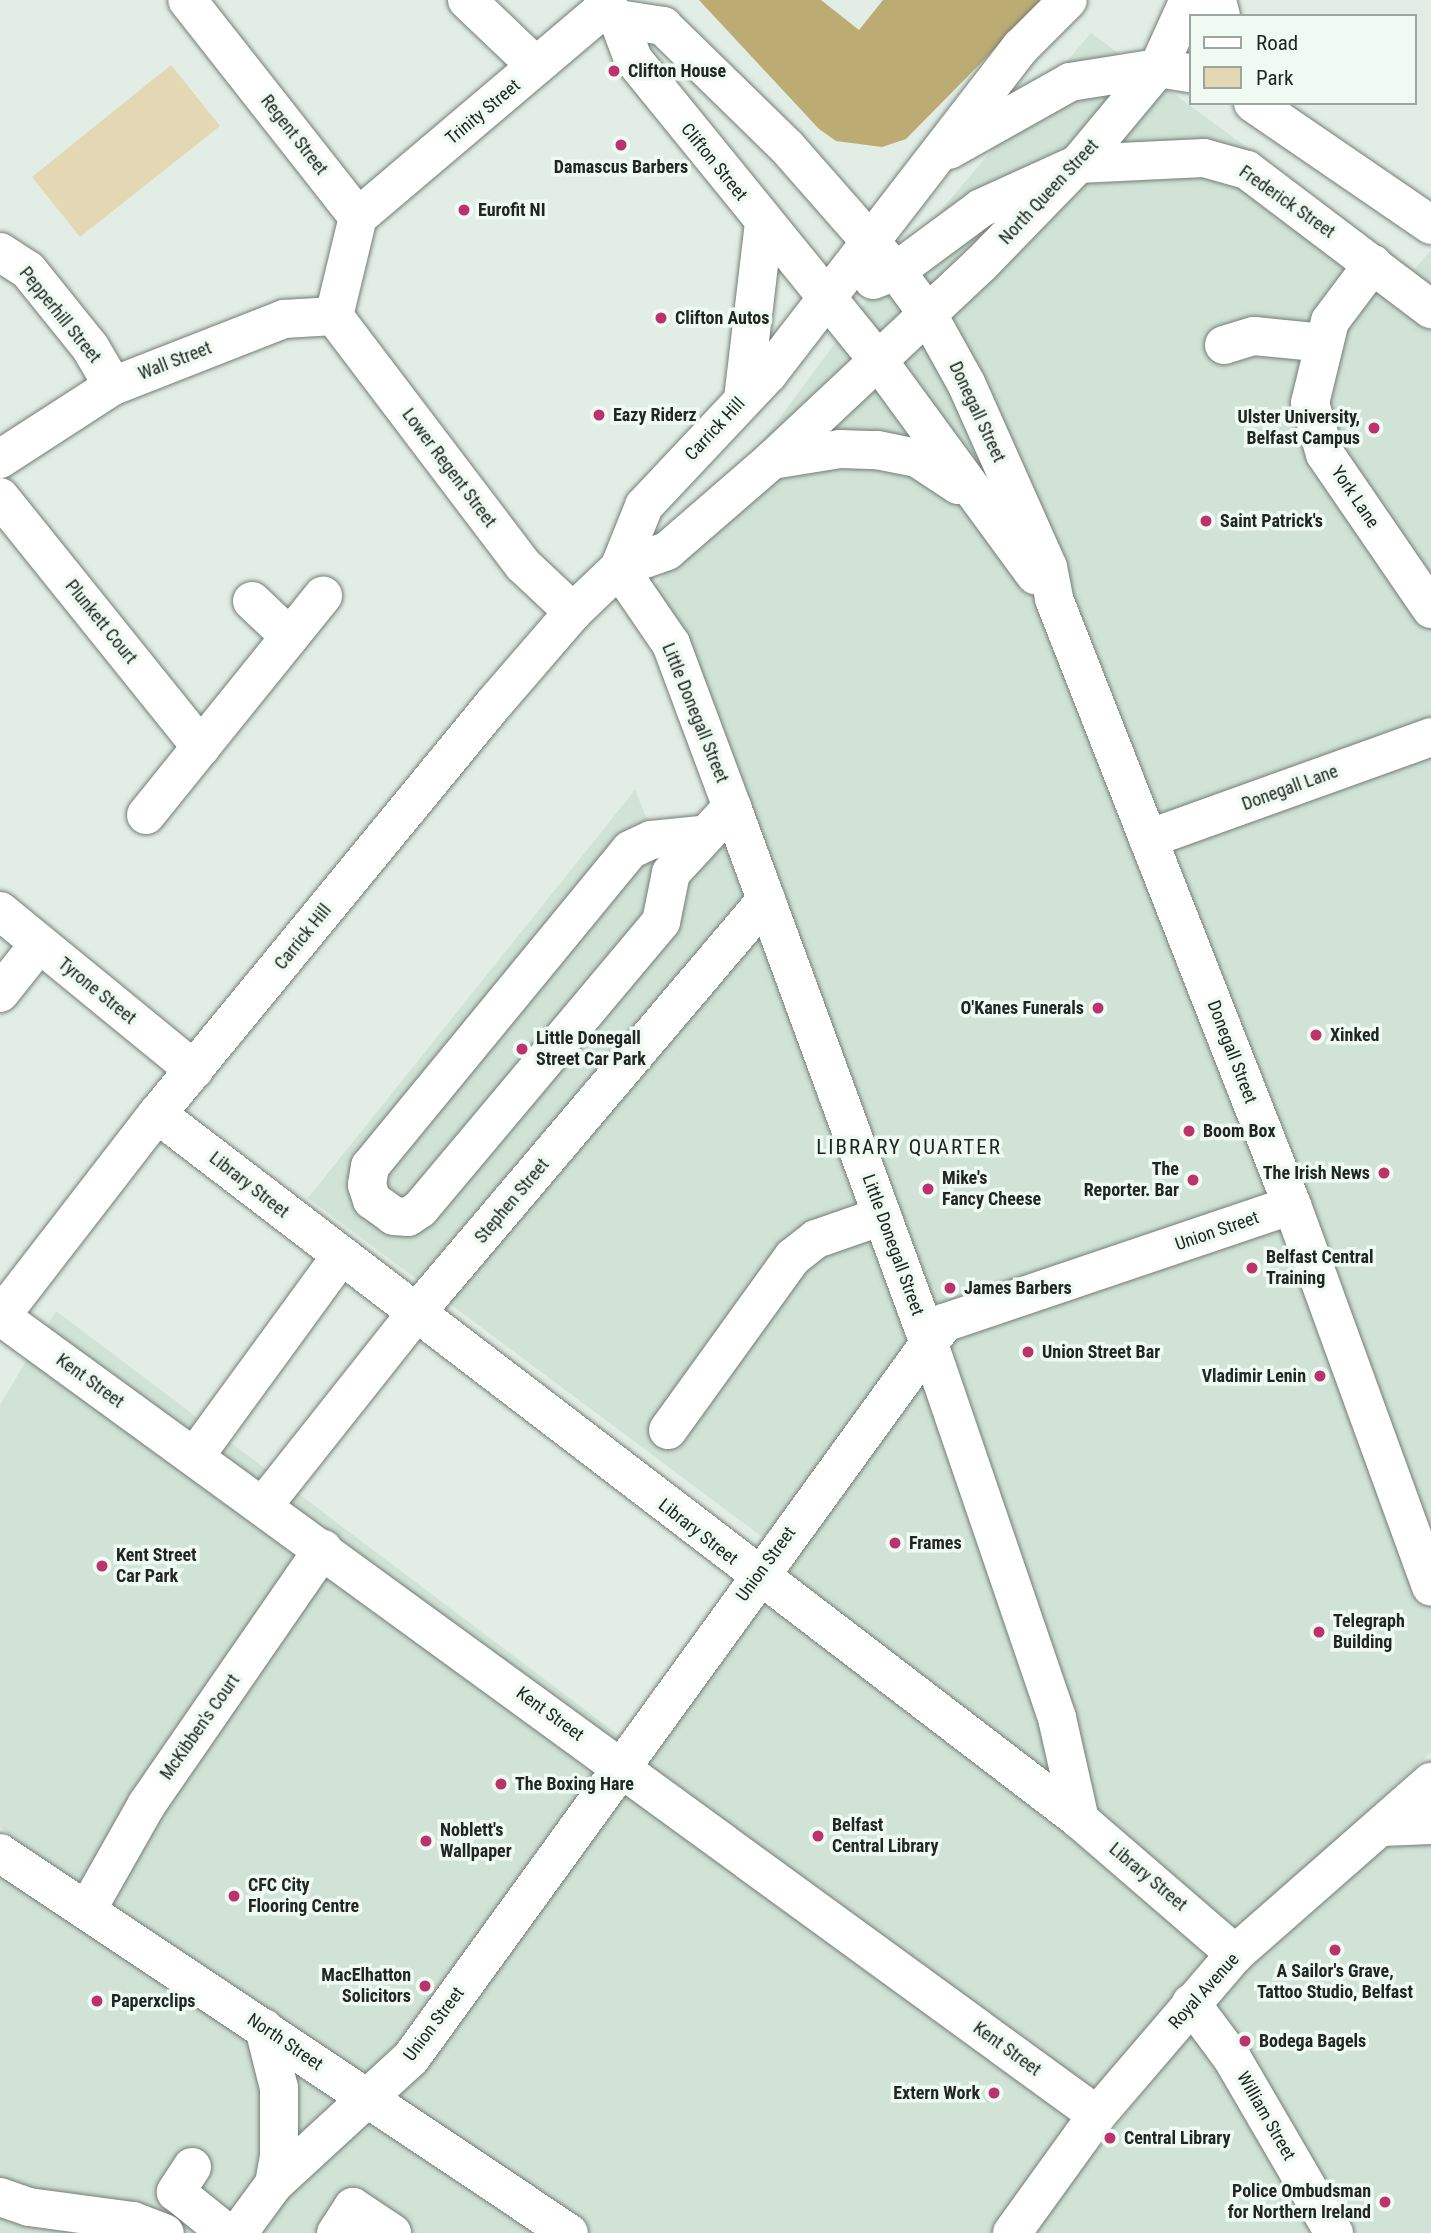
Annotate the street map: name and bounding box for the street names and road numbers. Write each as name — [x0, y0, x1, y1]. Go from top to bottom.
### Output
street label: Trinity Street — [441, 75, 525, 149]
street label: Regent Street — [256, 91, 332, 179]
street label: Clifton Street — [676, 119, 752, 205]
street label: North Queen Street — [995, 135, 1103, 249]
street label: Frederick Street — [1235, 161, 1339, 243]
street label: Pepperhill Street — [15, 263, 105, 367]
street label: Wall Street — [135, 337, 215, 385]
street label: Donegall Street — [944, 358, 1010, 466]
street label: Carrick Hill — [680, 393, 750, 465]
street label: Lower Regent Street — [397, 404, 501, 532]
street label: York Lane — [1326, 462, 1384, 532]
street label: Plunkett Court — [61, 576, 141, 668]
street label: Little Donegall Street — [657, 640, 733, 786]
street label: Donegall Lane — [1239, 761, 1341, 815]
street label: Carrick Hill — [270, 900, 336, 974]
street label: Tyrone Street — [54, 953, 140, 1029]
street label: Donegall Street — [1202, 997, 1262, 1107]
street label: Library Street — [205, 1147, 293, 1223]
street label: Stephen Street — [470, 1154, 554, 1248]
street label: Little Donegall Street — [857, 1171, 929, 1319]
street label: Union Street — [1172, 1207, 1262, 1255]
street label: Kent Street — [52, 1349, 128, 1413]
street label: Library Street — [654, 1494, 742, 1570]
street label: Union Street — [732, 1522, 800, 1606]
street label: McKibben's Court — [156, 1670, 244, 1784]
street label: Kent Street — [512, 1682, 588, 1746]
street label: Library Street — [1105, 1838, 1191, 1916]
street label: Royal Avenue — [1164, 1949, 1244, 2033]
street label: Union Street — [399, 1983, 469, 2065]
street label: North Street — [243, 2009, 327, 2075]
street label: Kent Street — [969, 2017, 1045, 2081]
street label: William Street — [1232, 2068, 1300, 2164]

